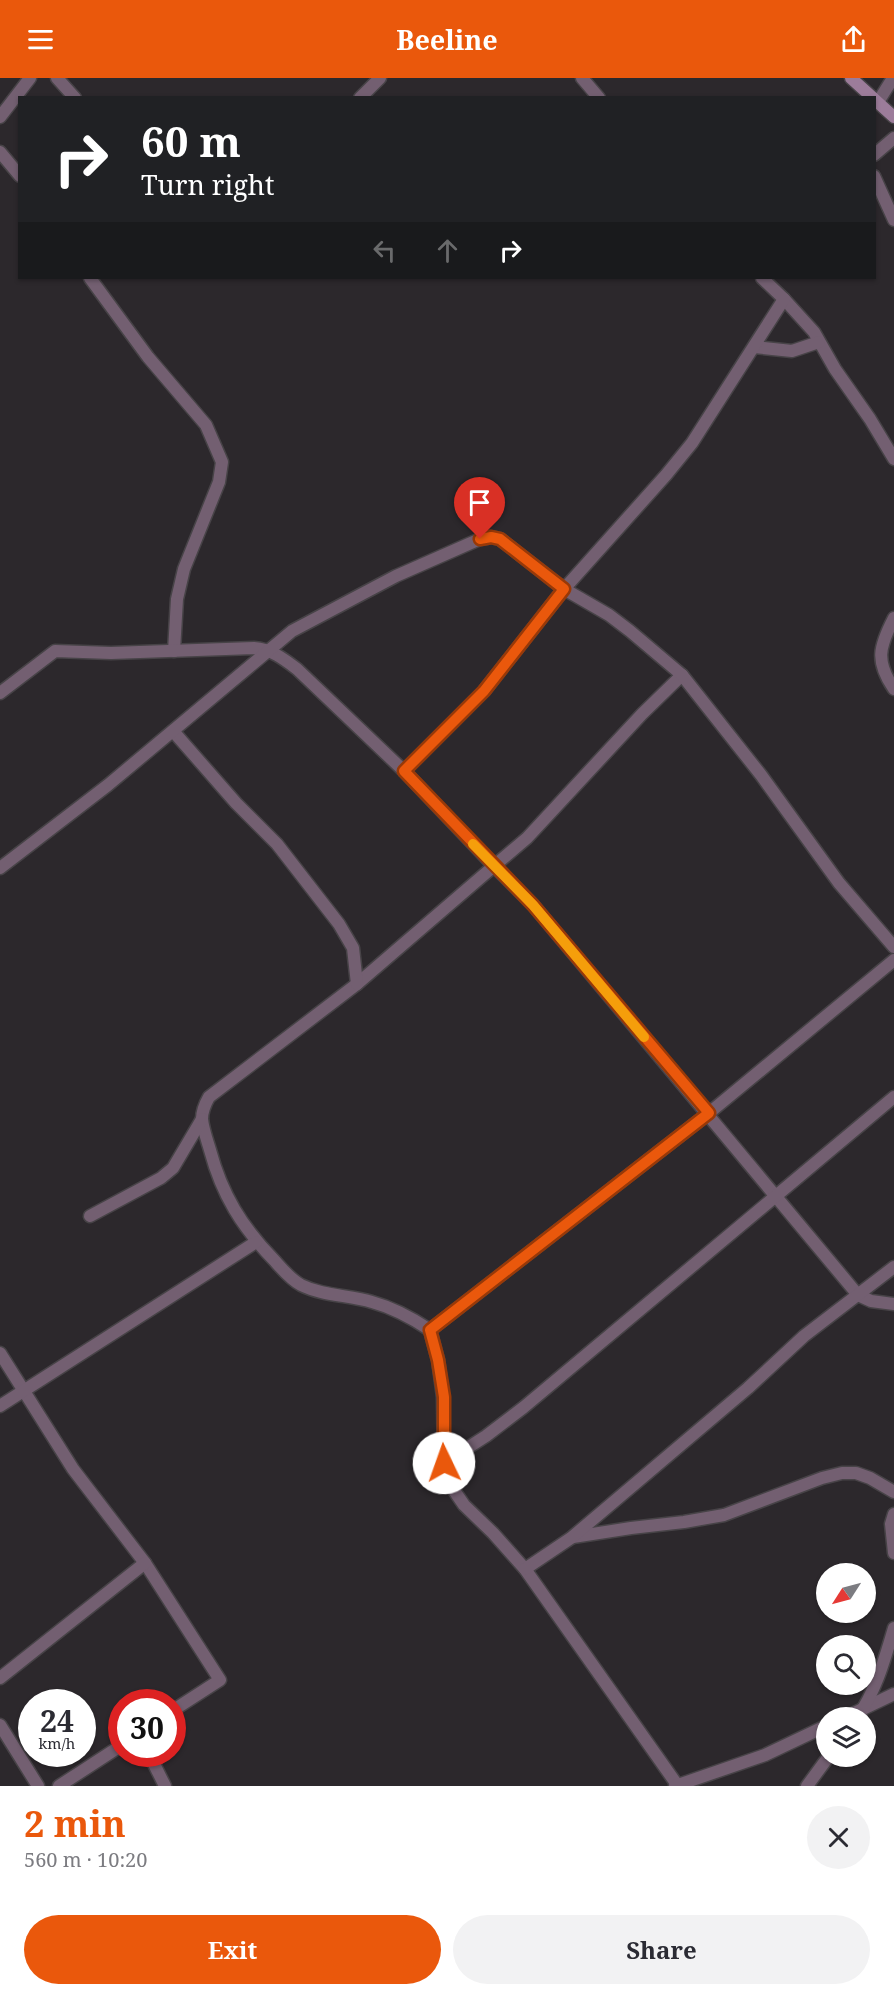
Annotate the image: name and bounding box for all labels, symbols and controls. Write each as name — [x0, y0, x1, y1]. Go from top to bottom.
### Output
text: Beeline — [396, 21, 498, 58]
icon: menu — [24, 23, 57, 56]
icon: share — [837, 23, 870, 56]
text: 60 m — [141, 112, 241, 169]
icon: right — [42, 120, 120, 198]
text: Turn right — [141, 166, 274, 203]
icon: left — [368, 234, 401, 267]
icon: ahead — [431, 234, 464, 267]
icon: right — [494, 234, 527, 267]
pin — [454, 477, 505, 539]
icon: arrive — [463, 486, 496, 519]
position arrow — [412, 1431, 476, 1495]
north arrow — [816, 1563, 876, 1623]
map controls — [816, 1563, 876, 1767]
button: search — [816, 1635, 876, 1695]
speed limit sign: 30 — [108, 1689, 186, 1767]
text: 24 — [40, 1700, 74, 1741]
button: layers — [816, 1707, 876, 1767]
text: km/h — [39, 1733, 75, 1753]
text: 2 min — [24, 1799, 126, 1848]
button: close — [807, 1806, 870, 1869]
text: 560 m · 10:20 — [24, 1846, 147, 1873]
button: Exit — [24, 1915, 441, 1984]
button: Share — [453, 1915, 870, 1984]

